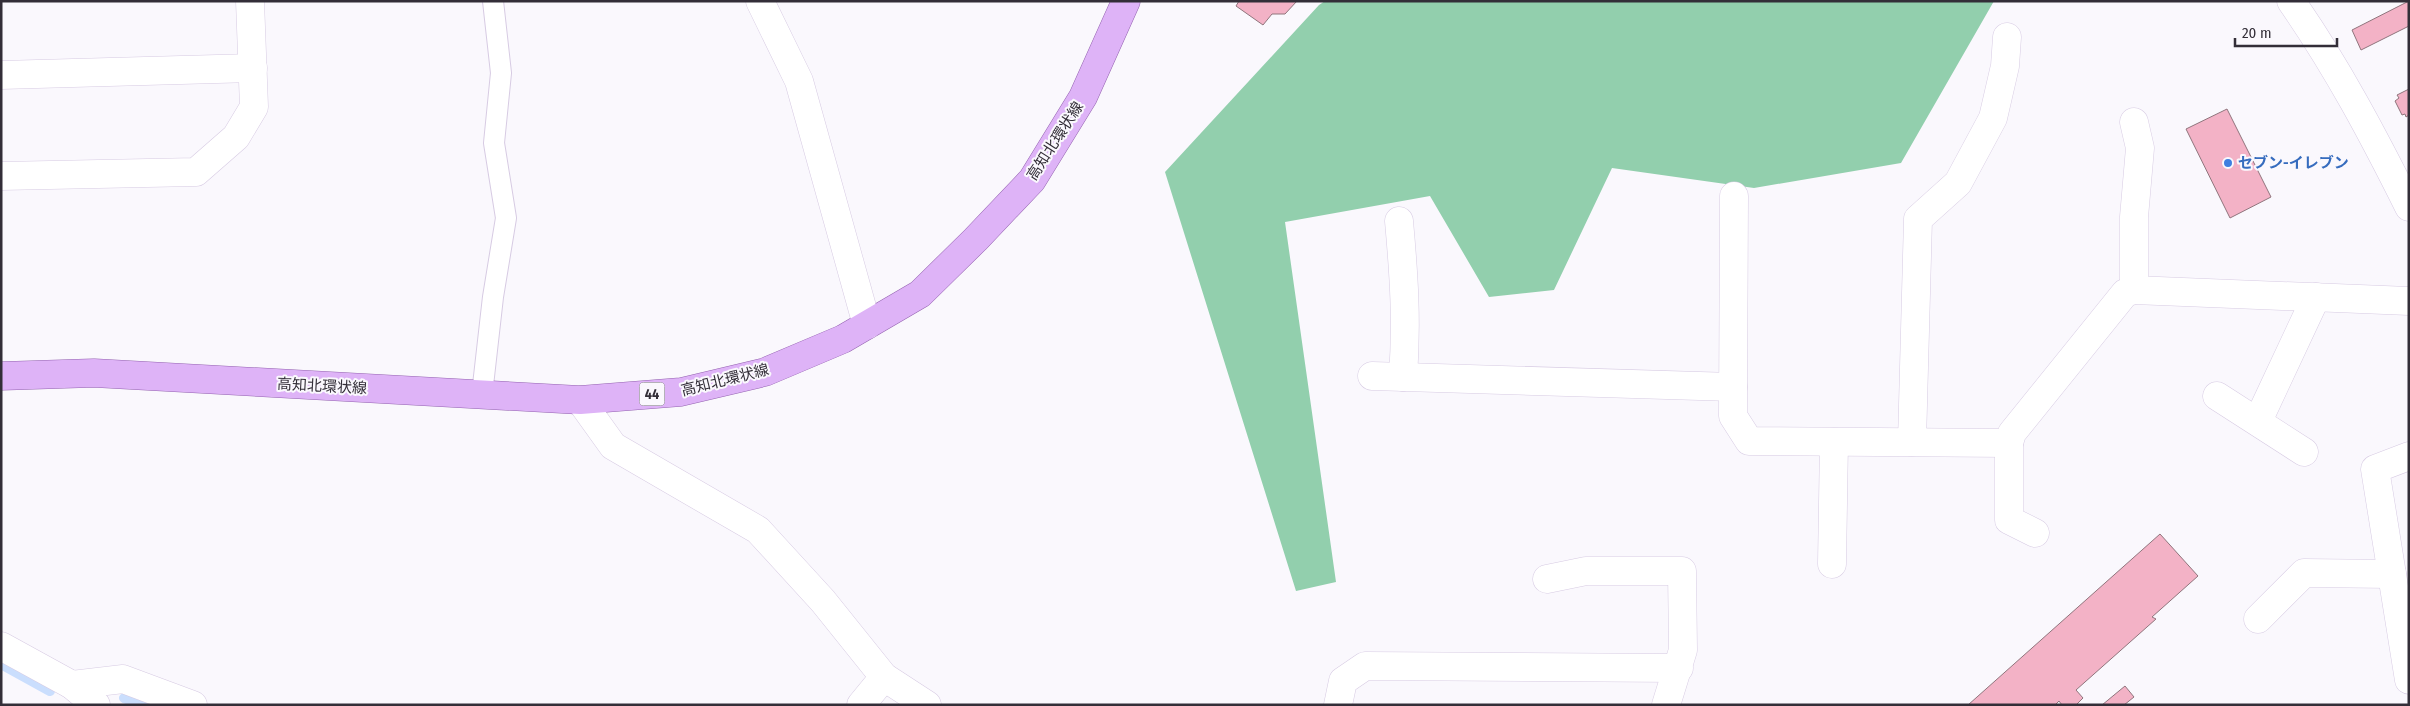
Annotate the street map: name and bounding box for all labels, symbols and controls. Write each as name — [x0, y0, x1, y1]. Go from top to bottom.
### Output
scale bar — [2235, 15, 2338, 47]
text: 20 m — [2242, 24, 2272, 42]
street label: 高知北環状線 — [1023, 98, 1087, 184]
place label: セブン-イレブン — [2238, 154, 2349, 172]
marker: セブン-イレブン — [2222, 157, 2234, 169]
street label: 高知北環状線 — [679, 360, 771, 400]
street label: 高知北環状線 — [277, 375, 367, 397]
road number: 44 — [640, 382, 664, 406]

